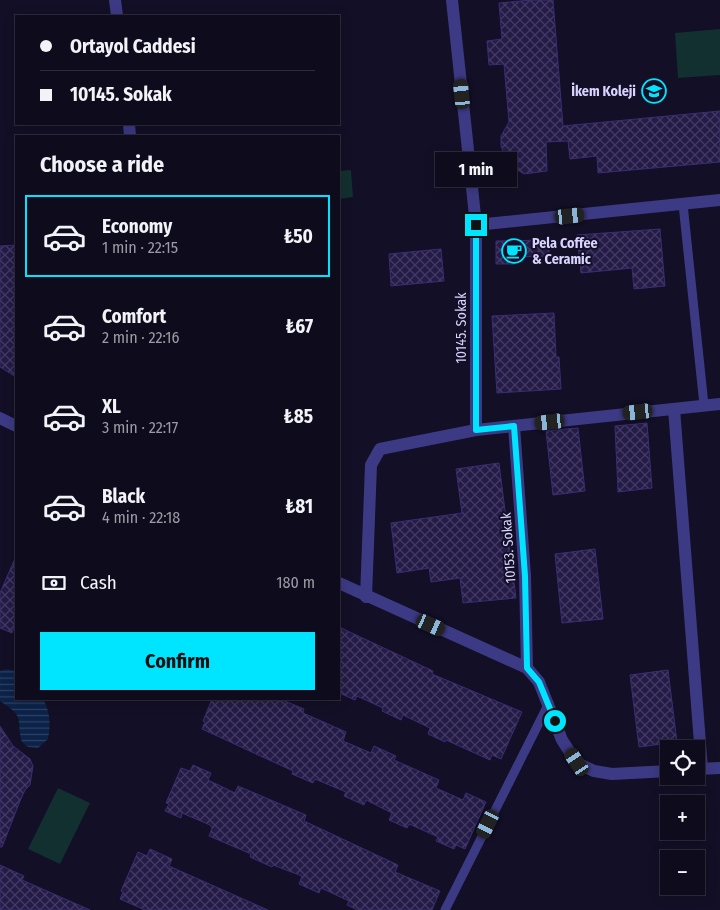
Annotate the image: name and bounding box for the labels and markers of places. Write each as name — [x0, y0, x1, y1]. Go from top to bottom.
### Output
school or university icon: İkem Koleji — [641, 78, 667, 104]
place label: İkem Koleji — [571, 82, 636, 100]
place label: Pela Coffee & Ceramic — [532, 235, 598, 268]
cafe icon: Pela Coffee & Ceramic — [501, 238, 527, 264]

